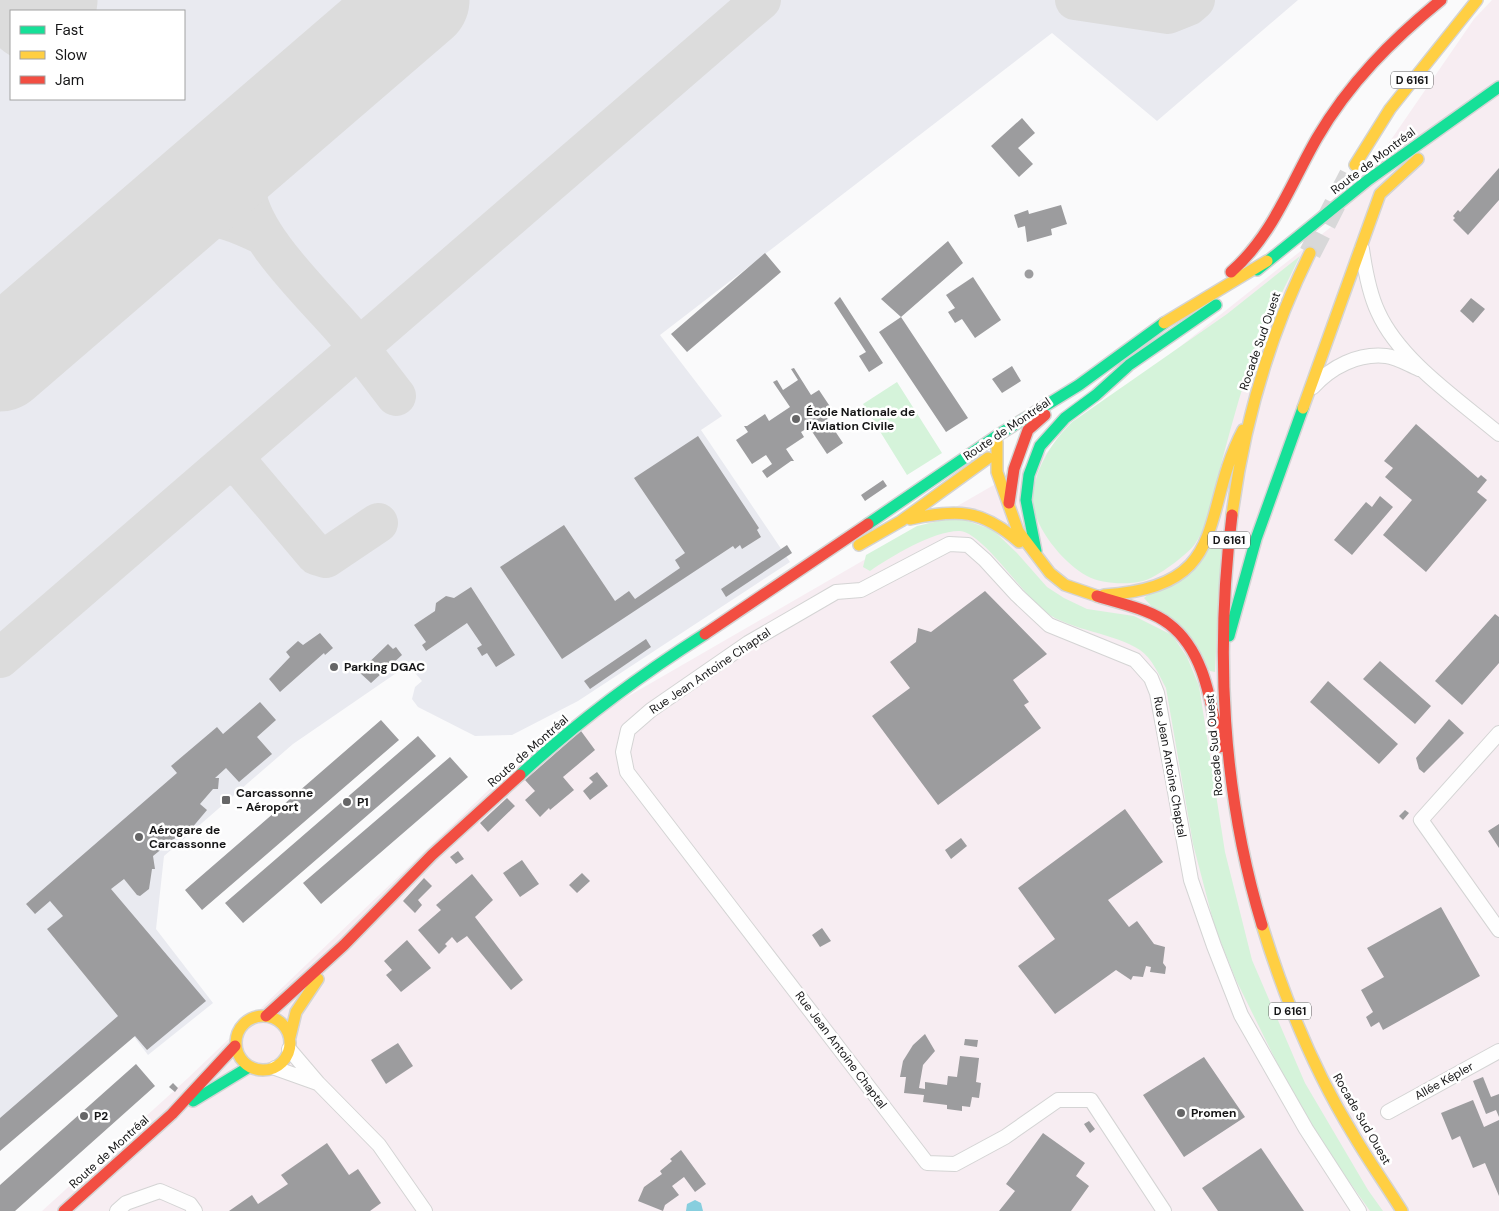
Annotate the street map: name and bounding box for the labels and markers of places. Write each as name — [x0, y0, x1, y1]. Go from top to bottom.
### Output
place label: École Nationale de l'Aviation Civile — [806, 404, 915, 434]
marker: École Nationale de l'Aviation Civile — [790, 413, 802, 425]
place label: Parking DGAC — [344, 659, 425, 675]
marker: Parking DGAC — [328, 661, 340, 673]
place label: Carcassonne - Aéroport — [236, 785, 313, 815]
marker: Carcassonne - Aéroport — [220, 794, 232, 806]
place label: P1 — [357, 794, 369, 810]
marker: P1 — [341, 796, 353, 808]
place label: Aérogare de Carcassonne — [149, 822, 226, 852]
marker: Aérogare de Carcassonne — [133, 831, 145, 843]
place label: Promen — [1191, 1105, 1236, 1121]
marker: Promen — [1175, 1107, 1187, 1119]
place label: P2 — [94, 1108, 108, 1124]
marker: P2 — [78, 1110, 90, 1122]

